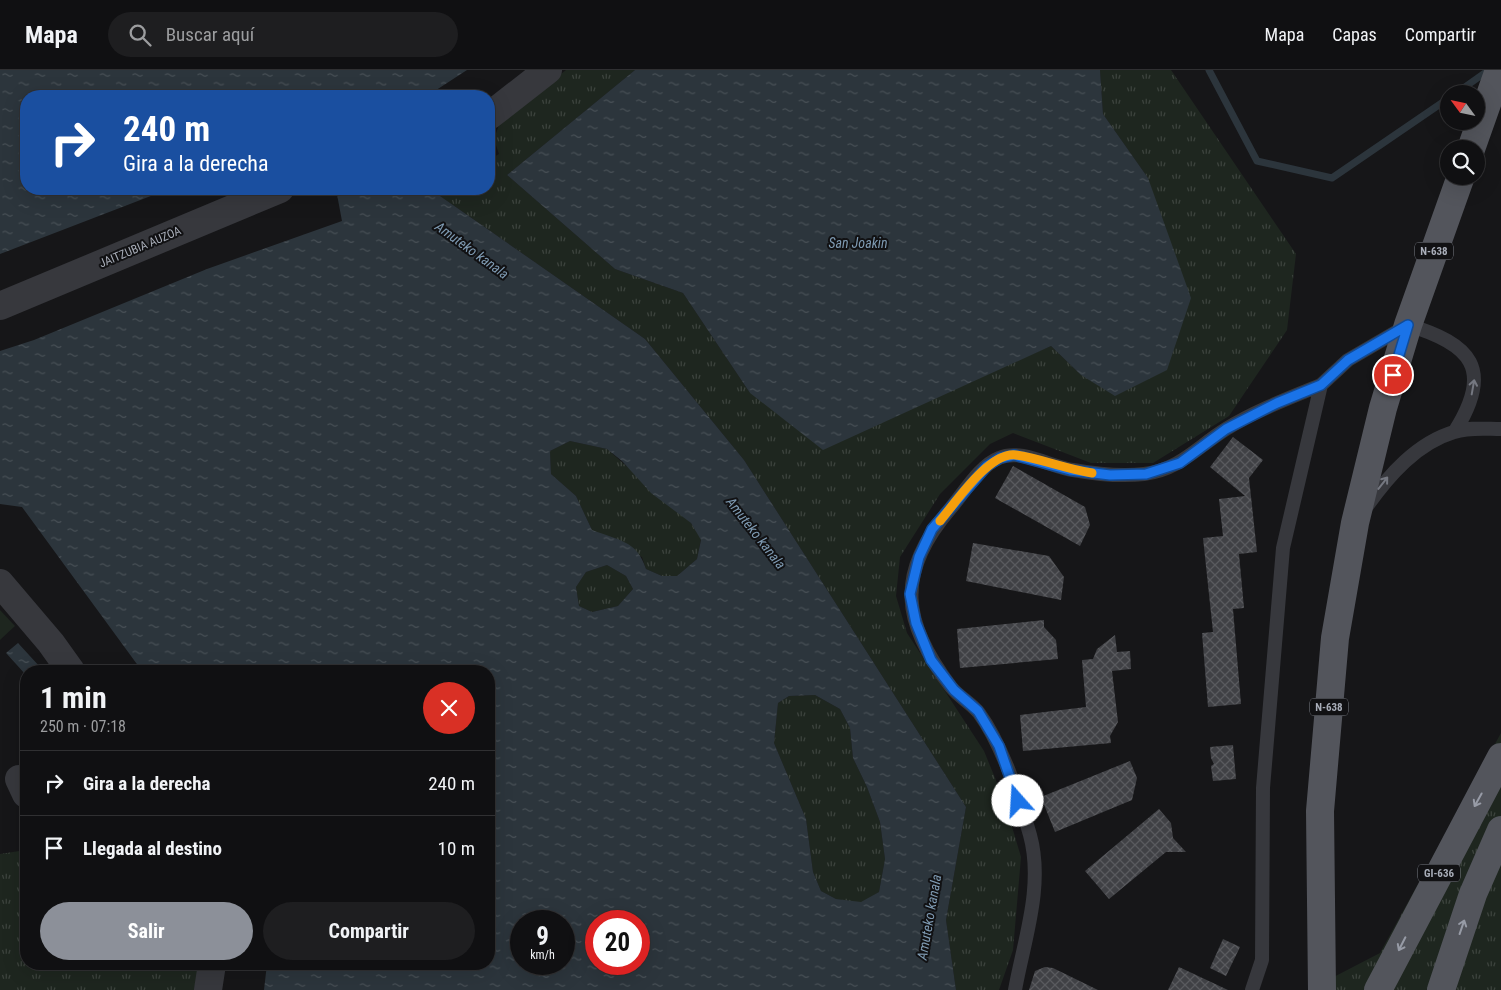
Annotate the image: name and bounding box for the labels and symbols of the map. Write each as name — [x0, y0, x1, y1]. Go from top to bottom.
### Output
north arrow — [1440, 85, 1485, 130]
water label: Amuteko kanala — [432, 218, 512, 282]
street label: JAITZUBIA AUZOA — [97, 223, 183, 271]
water label: San Joakin — [828, 235, 888, 251]
road number: N-638 — [1415, 242, 1453, 260]
pin — [1372, 354, 1414, 396]
one-way arrow — [1468, 379, 1478, 395]
one-way arrow — [1378, 477, 1389, 490]
water label: Amuteko kanala — [722, 493, 789, 572]
road number: N-638 — [1310, 698, 1348, 716]
position arrow — [991, 774, 1043, 826]
one-way arrow — [1472, 792, 1482, 807]
road number: GI-636 — [1418, 864, 1460, 881]
water label: Amuteko kanala — [913, 873, 944, 962]
speed limit sign: 20 — [585, 910, 650, 975]
one-way arrow — [1457, 920, 1467, 936]
one-way arrow — [1397, 936, 1406, 951]

